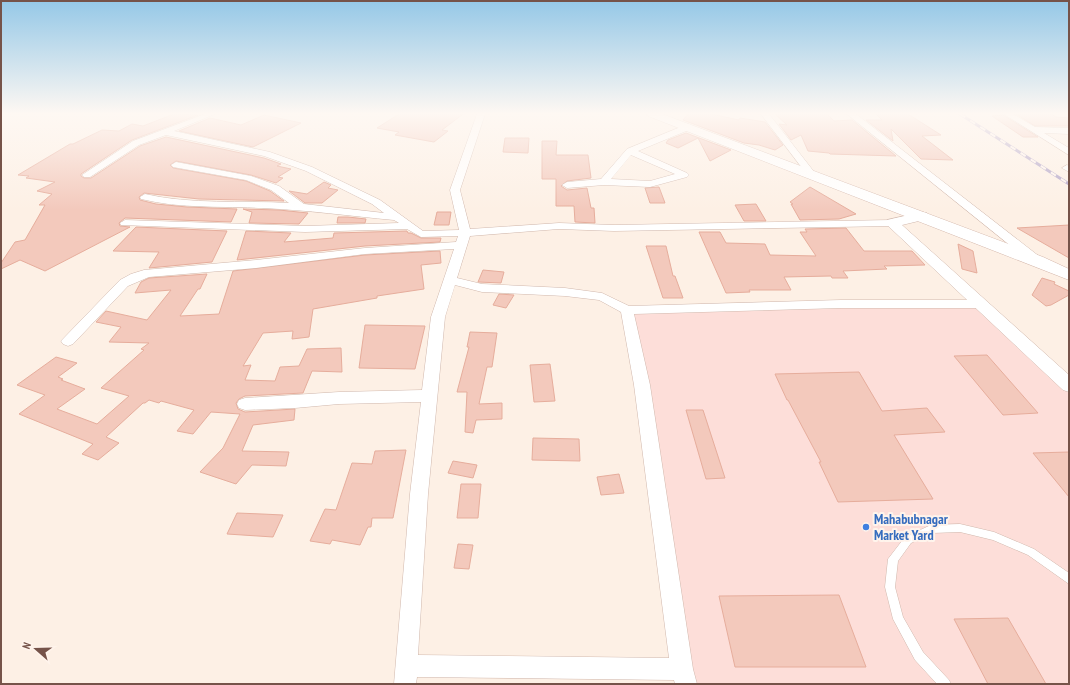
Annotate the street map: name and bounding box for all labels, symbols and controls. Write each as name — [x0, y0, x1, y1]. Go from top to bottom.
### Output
place label: Mahabubnagar Market Yard — [874, 510, 949, 544]
marker: Mahabubnagar Market Yard — [861, 522, 871, 532]
north arrow — [16, 629, 56, 669]
text: N — [19, 640, 34, 651]

